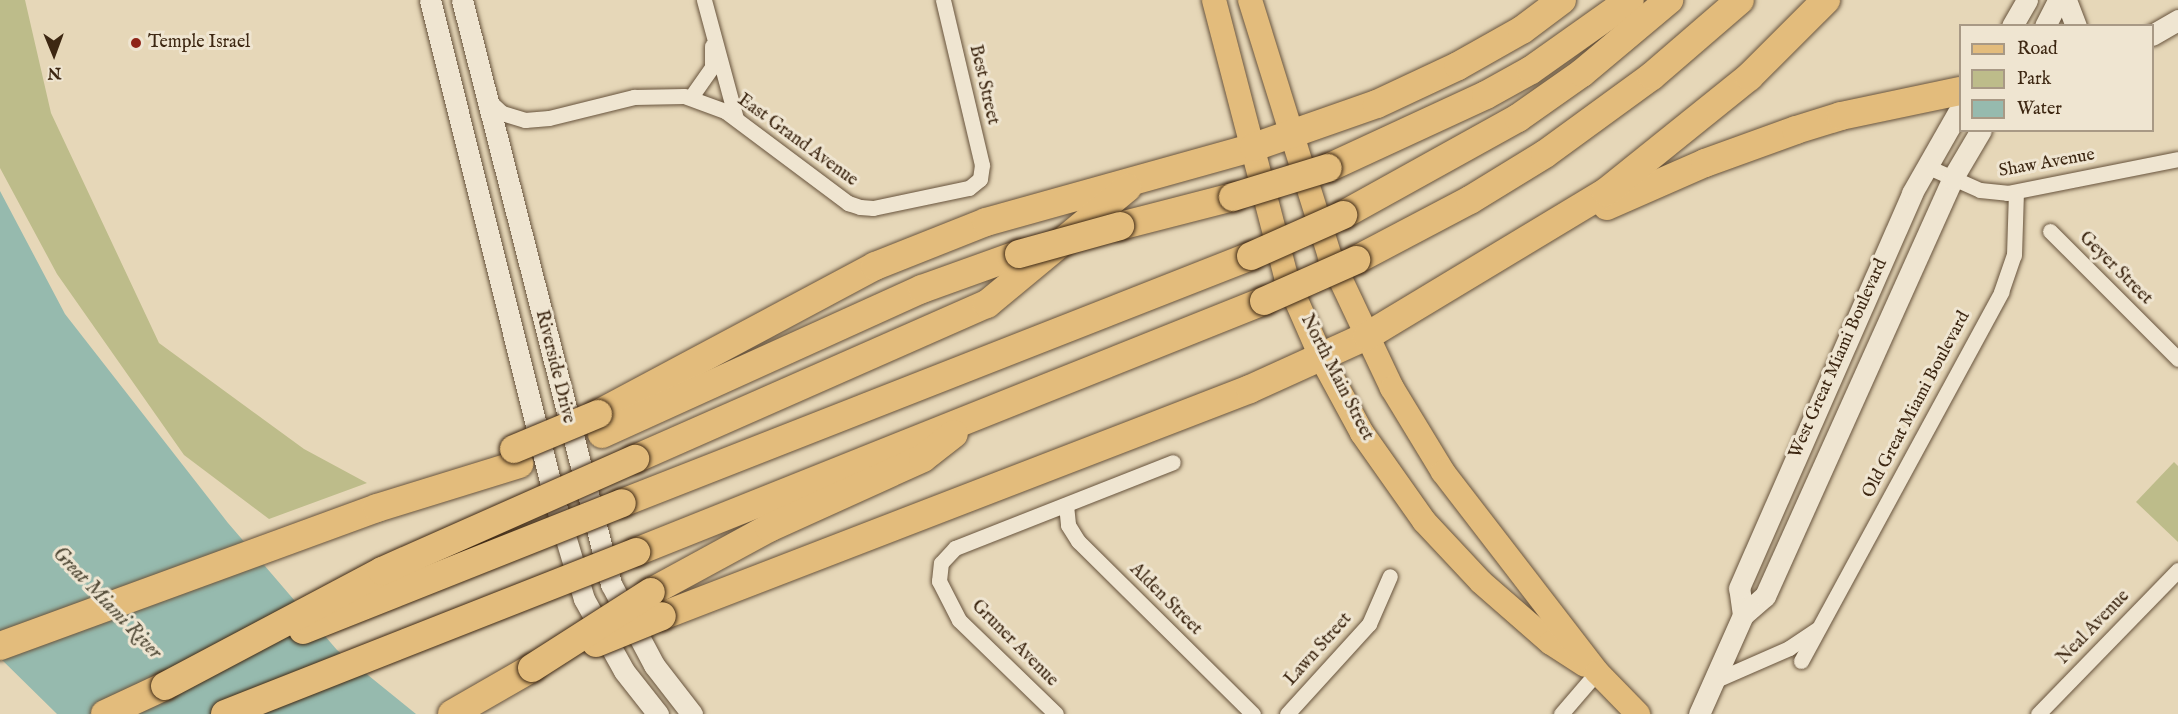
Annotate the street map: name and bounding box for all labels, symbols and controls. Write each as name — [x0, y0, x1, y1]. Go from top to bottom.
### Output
north arrow — [24, 24, 84, 84]
legend — [1959, 24, 2154, 132]
place label: Temple Israel — [148, 32, 250, 54]
marker: Temple Israel — [129, 36, 143, 50]
text: Road — [2017, 38, 2058, 61]
street label: Best Street — [963, 43, 1003, 127]
text: N — [47, 62, 61, 82]
text: Park — [2017, 68, 2051, 91]
street label: East Grand Avenue — [733, 90, 861, 192]
text: Water — [2017, 98, 2062, 121]
street label: Shaw Avenue — [1997, 145, 2097, 183]
street label: Geyer Street — [2074, 228, 2156, 310]
street label: West Great Miami Boulevard — [1785, 256, 1893, 462]
street label: Riverside Drive — [530, 308, 578, 426]
street label: Old Great Miami Boulevard — [1859, 308, 1975, 502]
street label: North Main Street — [1295, 311, 1377, 445]
water label: Great Miami River — [47, 542, 167, 664]
street label: Alden Street — [1124, 559, 1206, 641]
street label: Neal Avenue — [2053, 586, 2135, 670]
street label: Gruner Avenue — [966, 596, 1062, 692]
street label: Lawn Street — [1281, 609, 1357, 691]

